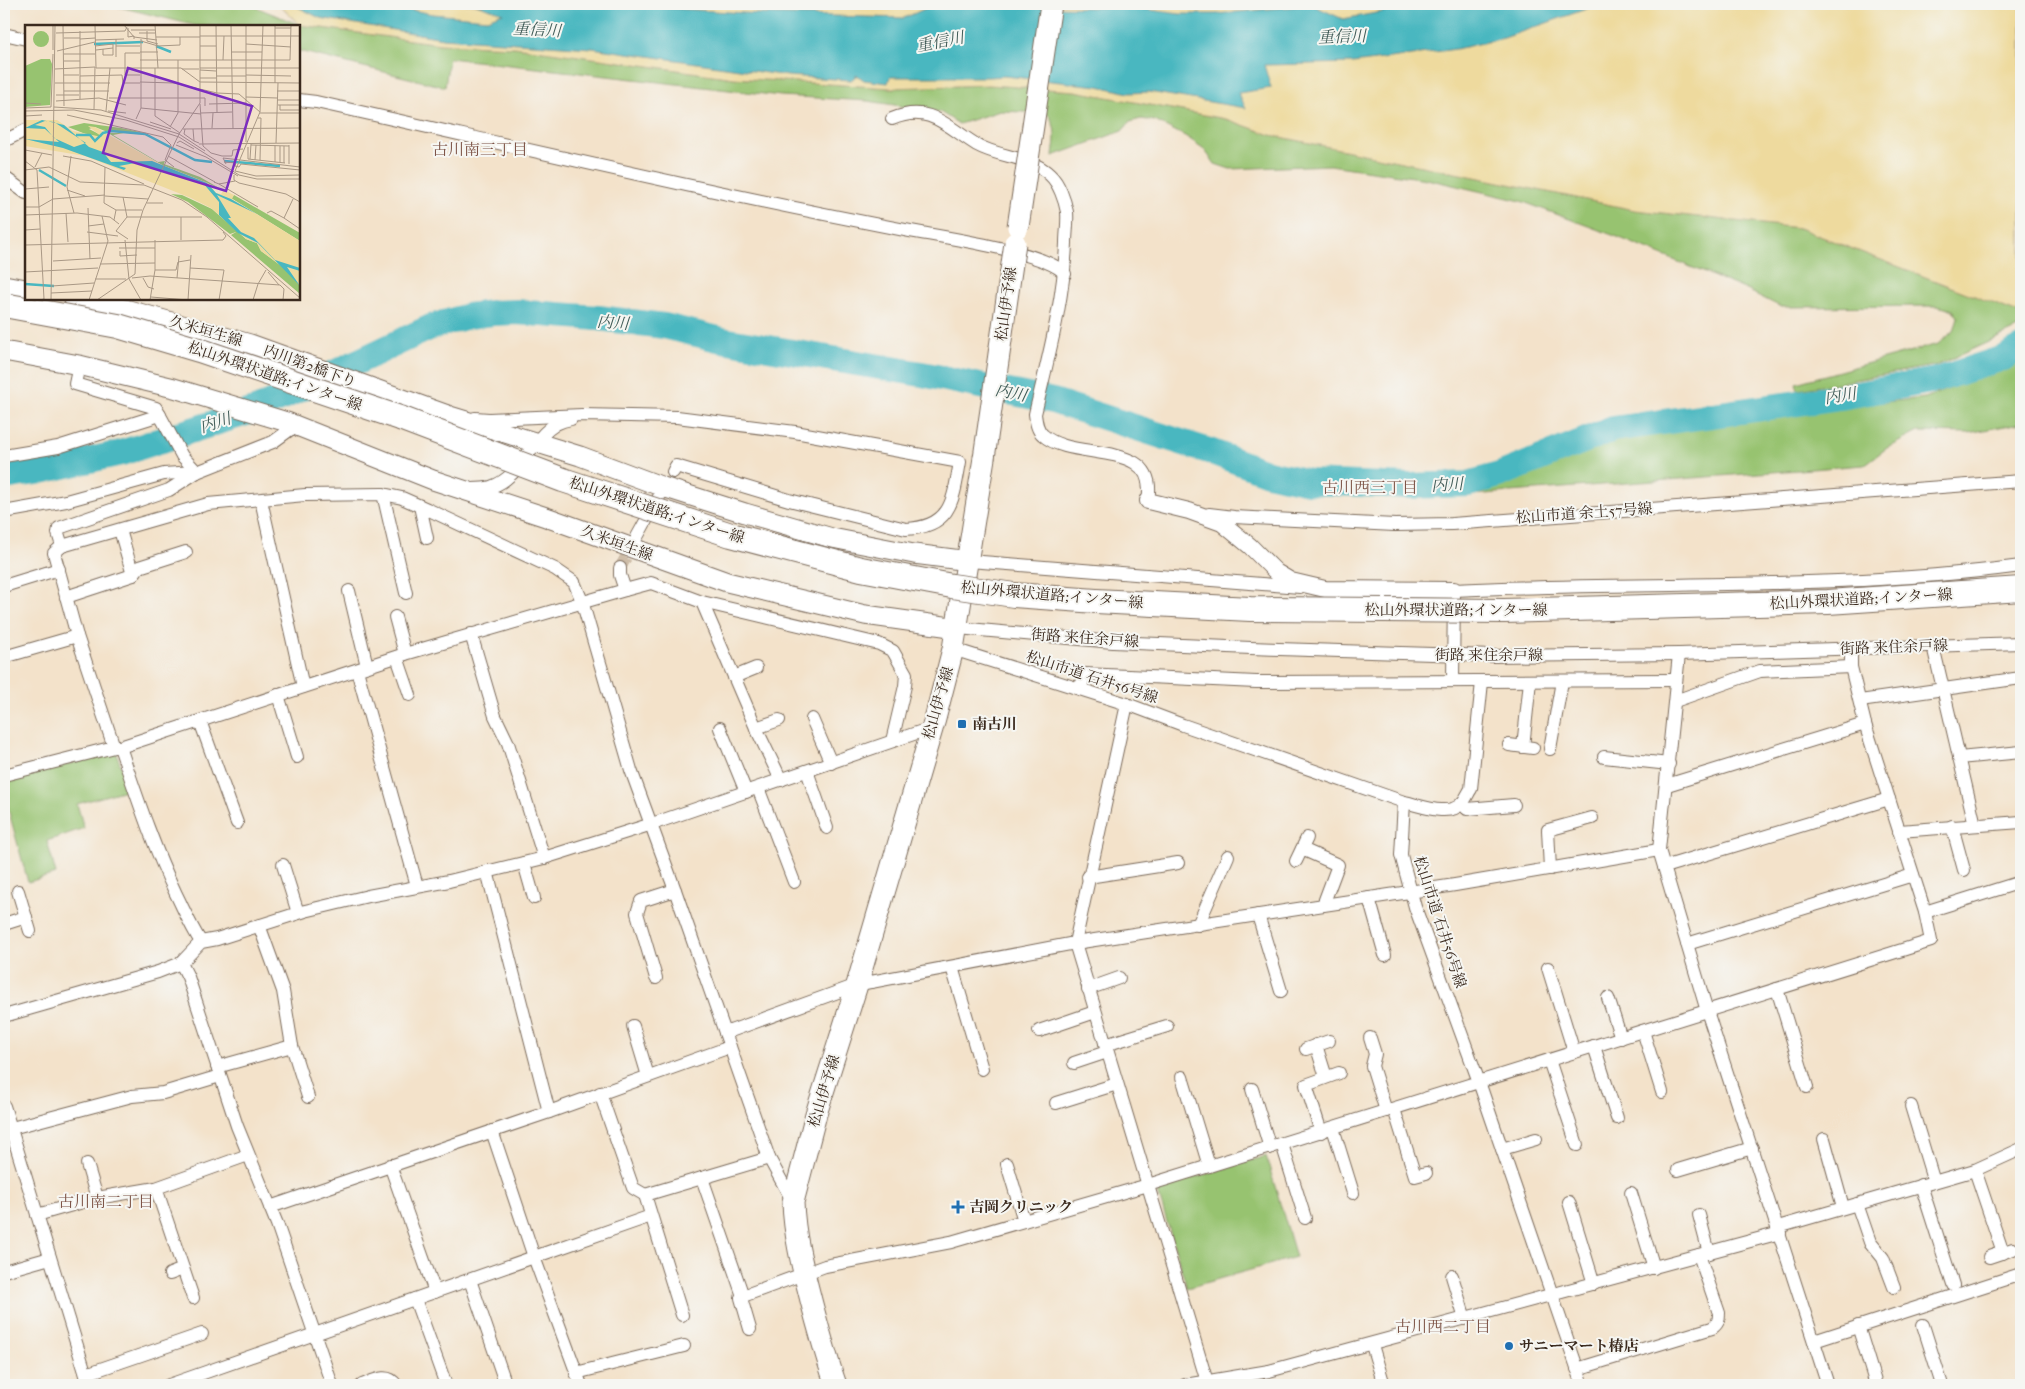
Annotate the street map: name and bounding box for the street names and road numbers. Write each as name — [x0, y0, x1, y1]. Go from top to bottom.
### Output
street label: 松山伊予線 — [992, 266, 1020, 342]
street label: 久米垣生線 — [167, 312, 245, 350]
street label: 松山外環状道路;インター線 — [185, 338, 365, 414]
street label: 内川第2橋下り — [261, 341, 359, 391]
street label: 松山外環状道路;インター線 — [567, 473, 747, 547]
street label: 松山市道 余土57号線 — [1515, 499, 1653, 527]
street label: 久米垣生線 — [579, 522, 655, 564]
street label: 松山外環状道路;インター線 — [960, 578, 1144, 612]
street label: 松山外環状道路;インター線 — [1769, 585, 1953, 613]
street label: 松山外環状道路;インター線 — [1364, 601, 1548, 619]
street label: 街路 来住余戸線 — [1030, 625, 1140, 651]
street label: 街路 来住余戸線 — [1840, 636, 1948, 658]
street label: 街路 来住余戸線 — [1435, 646, 1543, 664]
street label: 松山市道 石井56号線 — [1024, 647, 1160, 707]
street label: 松山伊予線 — [919, 664, 957, 742]
street label: 松山市道 石井56号線 — [1410, 854, 1470, 990]
street label: 松山伊予線 — [804, 1052, 844, 1130]

